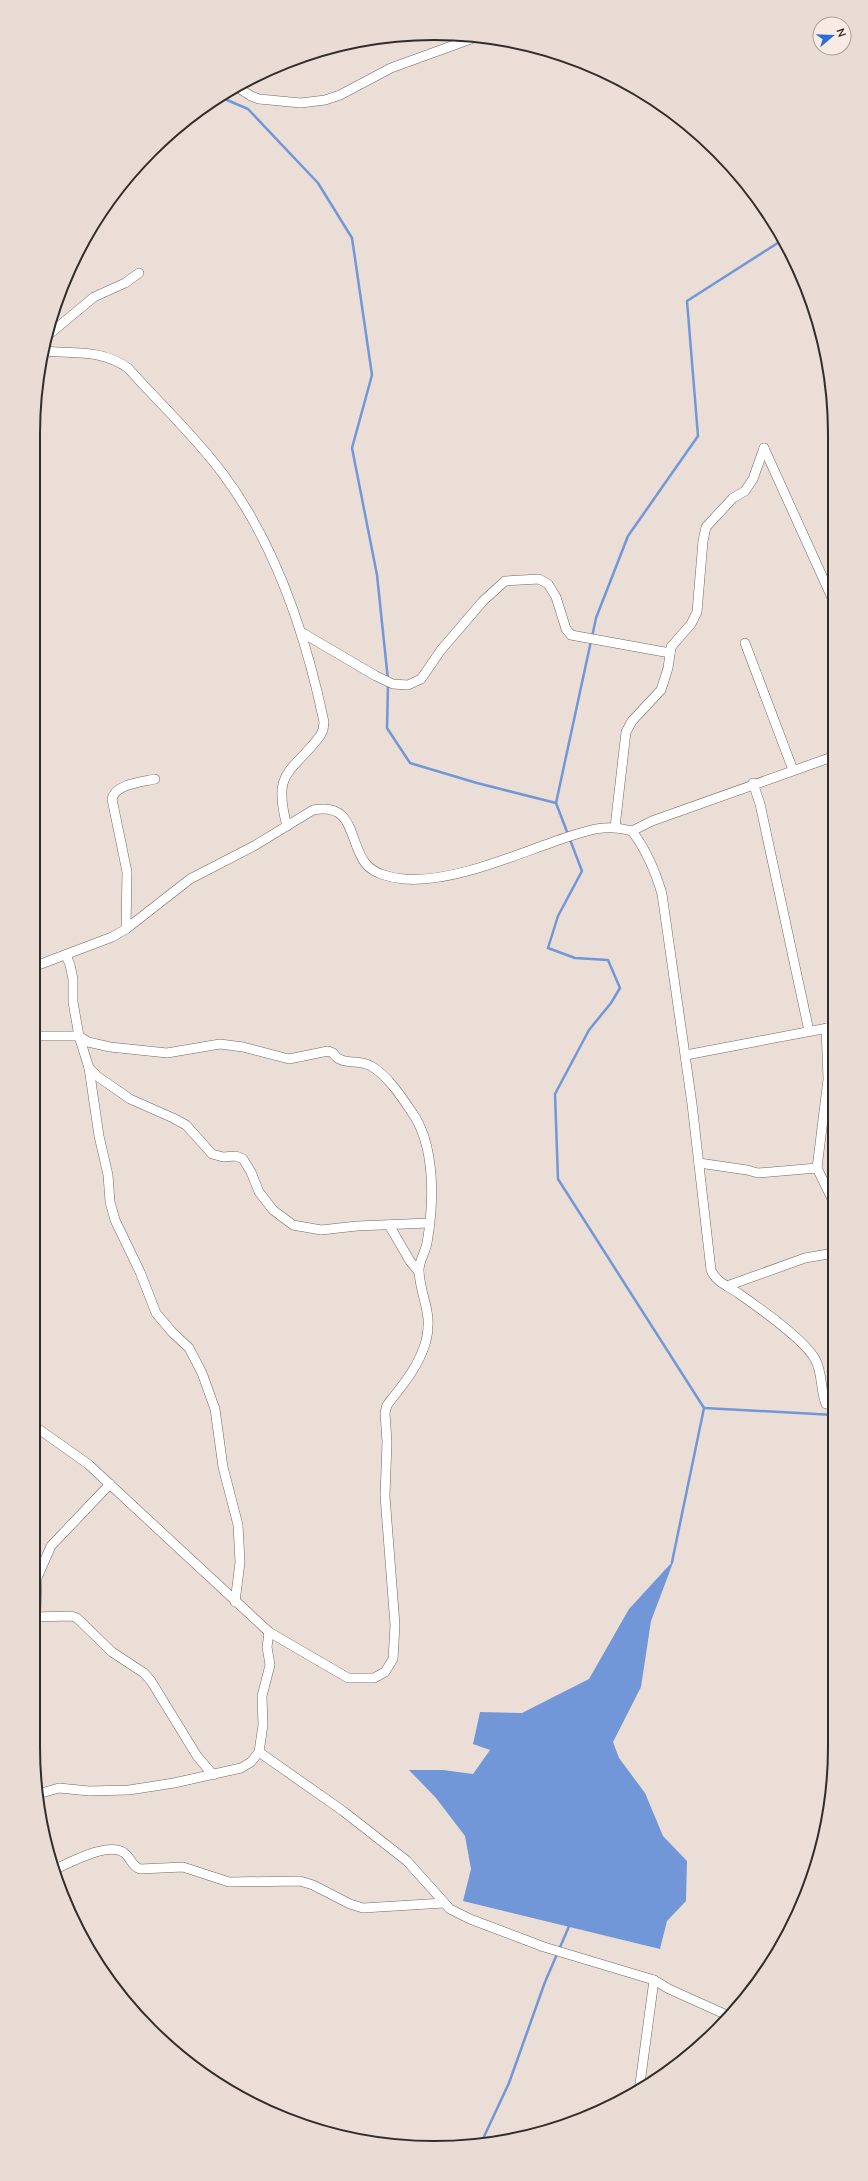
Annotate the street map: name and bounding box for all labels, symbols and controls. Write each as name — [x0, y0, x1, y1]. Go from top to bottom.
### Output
north arrow — [812, 16, 852, 56]
text: N — [833, 27, 849, 39]

